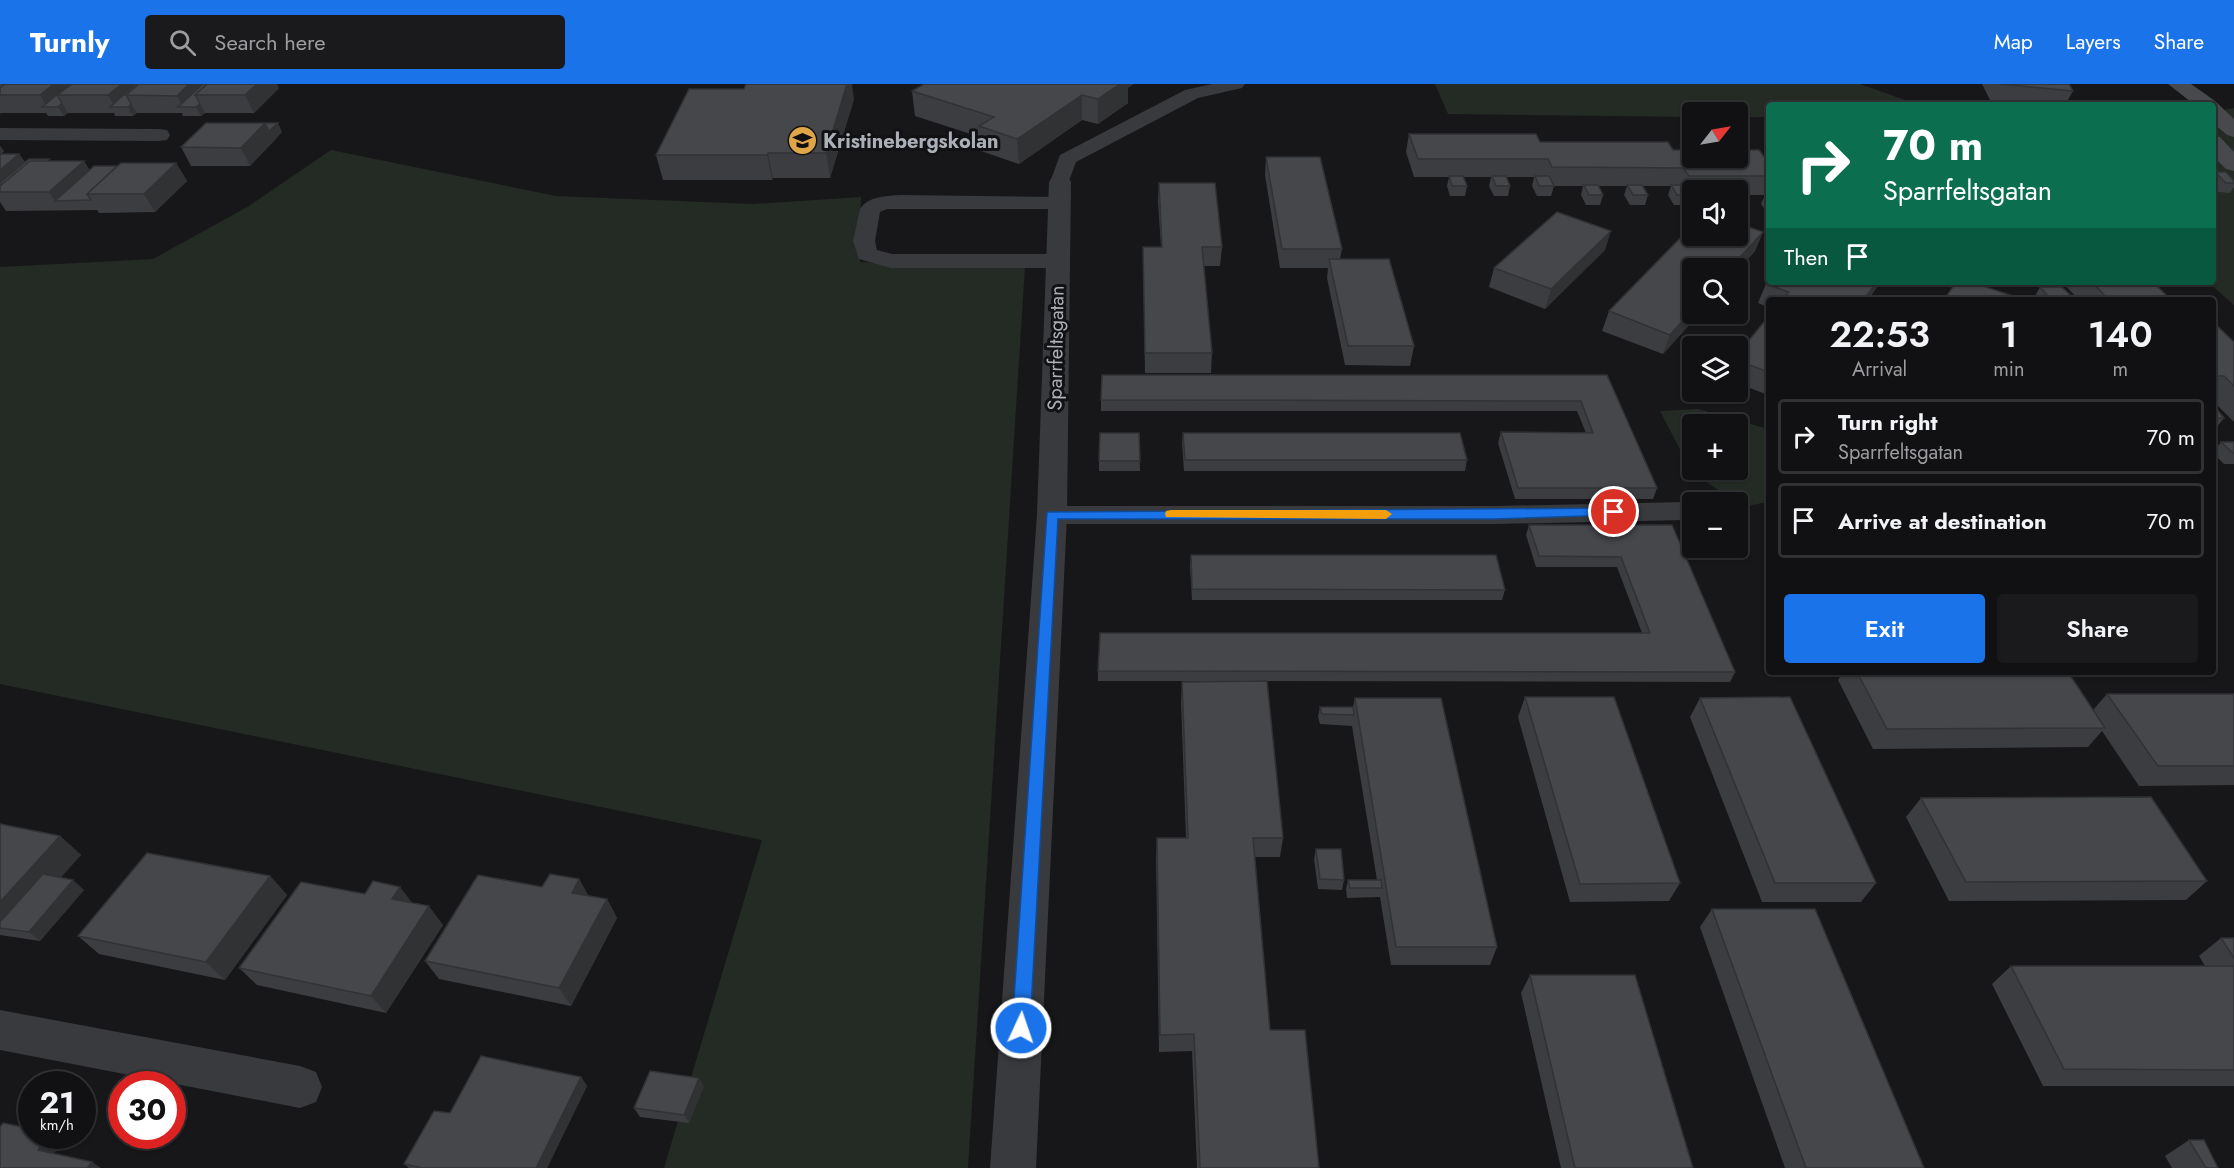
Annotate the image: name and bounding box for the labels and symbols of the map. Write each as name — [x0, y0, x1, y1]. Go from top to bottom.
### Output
north arrow — [1682, 102, 1748, 168]
school or university icon: Kristinebergskolan — [786, 125, 818, 157]
place label: Kristinebergskolan — [823, 127, 998, 156]
street label: Sparrfeltsgatan — [1040, 285, 1072, 411]
pin — [1588, 486, 1639, 537]
position arrow — [989, 996, 1053, 1060]
speed limit sign: 30 — [108, 1071, 186, 1149]

